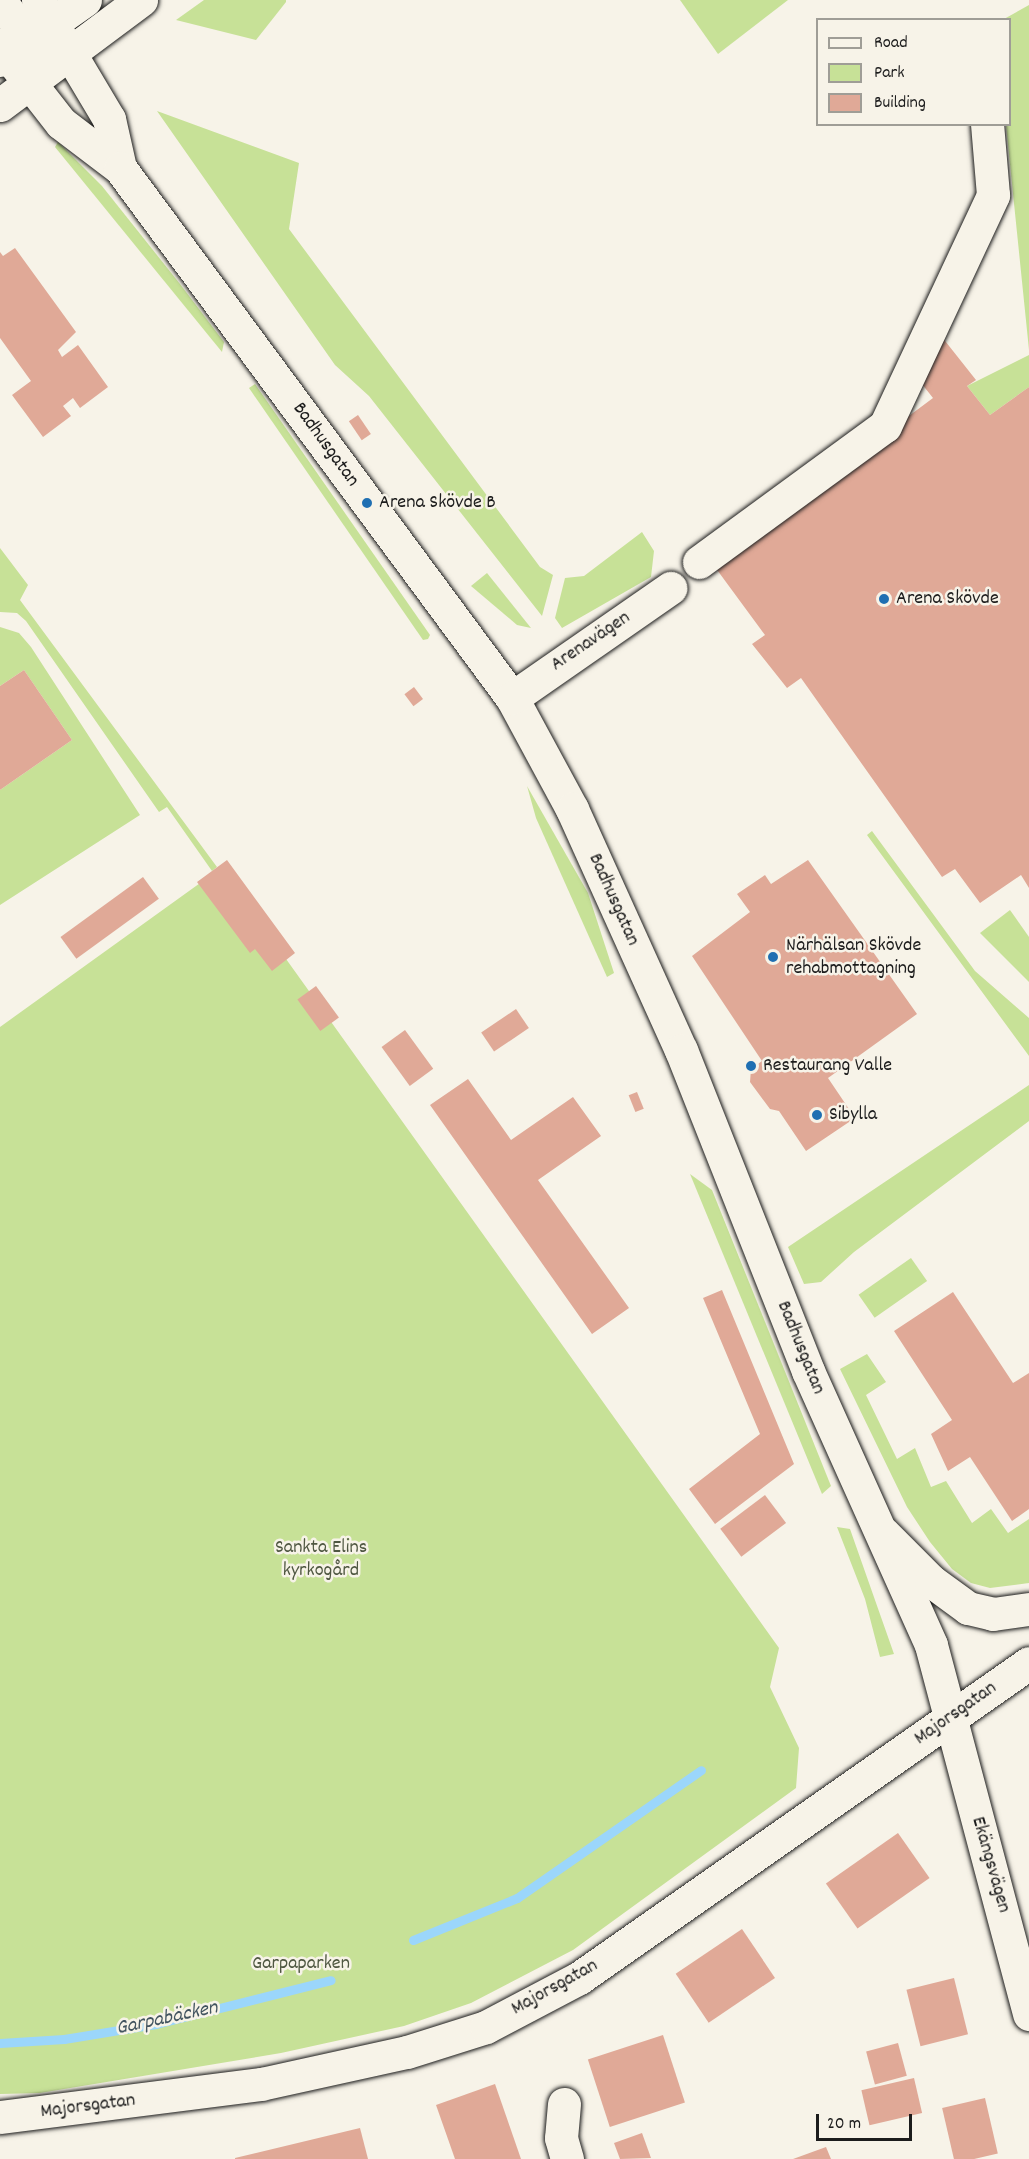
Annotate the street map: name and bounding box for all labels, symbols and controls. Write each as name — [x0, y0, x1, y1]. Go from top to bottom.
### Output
legend — [816, 18, 1011, 126]
text: Road — [874, 31, 908, 56]
text: Park — [874, 61, 905, 86]
text: Building — [874, 91, 926, 116]
street label: Badhusgatan — [286, 398, 364, 492]
place label: Arena Skövde B — [379, 491, 496, 515]
marker: Arena Skövde B — [360, 496, 374, 510]
place label: Arena Skövde — [896, 587, 999, 611]
marker: Arena Skövde — [877, 592, 891, 606]
street label: Arenavägen — [547, 607, 635, 677]
street label: Badhusgatan — [582, 850, 644, 950]
place label: Närhälsan Skövde rehabmottagning — [786, 934, 921, 981]
marker: Närhälsan Skövde rehabmottagning — [764, 948, 782, 966]
place label: Restaurang Valle — [763, 1054, 892, 1078]
marker: Restaurang Valle — [744, 1059, 758, 1073]
place label: Sibylla — [829, 1103, 877, 1127]
marker: Sibylla — [810, 1108, 824, 1122]
street label: Badhusgatan — [770, 1298, 830, 1398]
park label: Sankta Elins kyrkogård — [275, 1536, 367, 1583]
street label: Majorsgatan — [910, 1677, 1002, 1751]
street label: Ekängsvägen — [965, 1814, 1015, 1916]
park label: Garpaparken — [252, 1952, 350, 1976]
street label: Majorsgatan — [508, 1954, 602, 2022]
water label: Garpabäcken — [114, 1996, 220, 2042]
street label: Majorsgatan — [39, 2089, 137, 2125]
scale bar — [819, 2102, 915, 2140]
text: 20 m — [827, 2112, 861, 2137]

